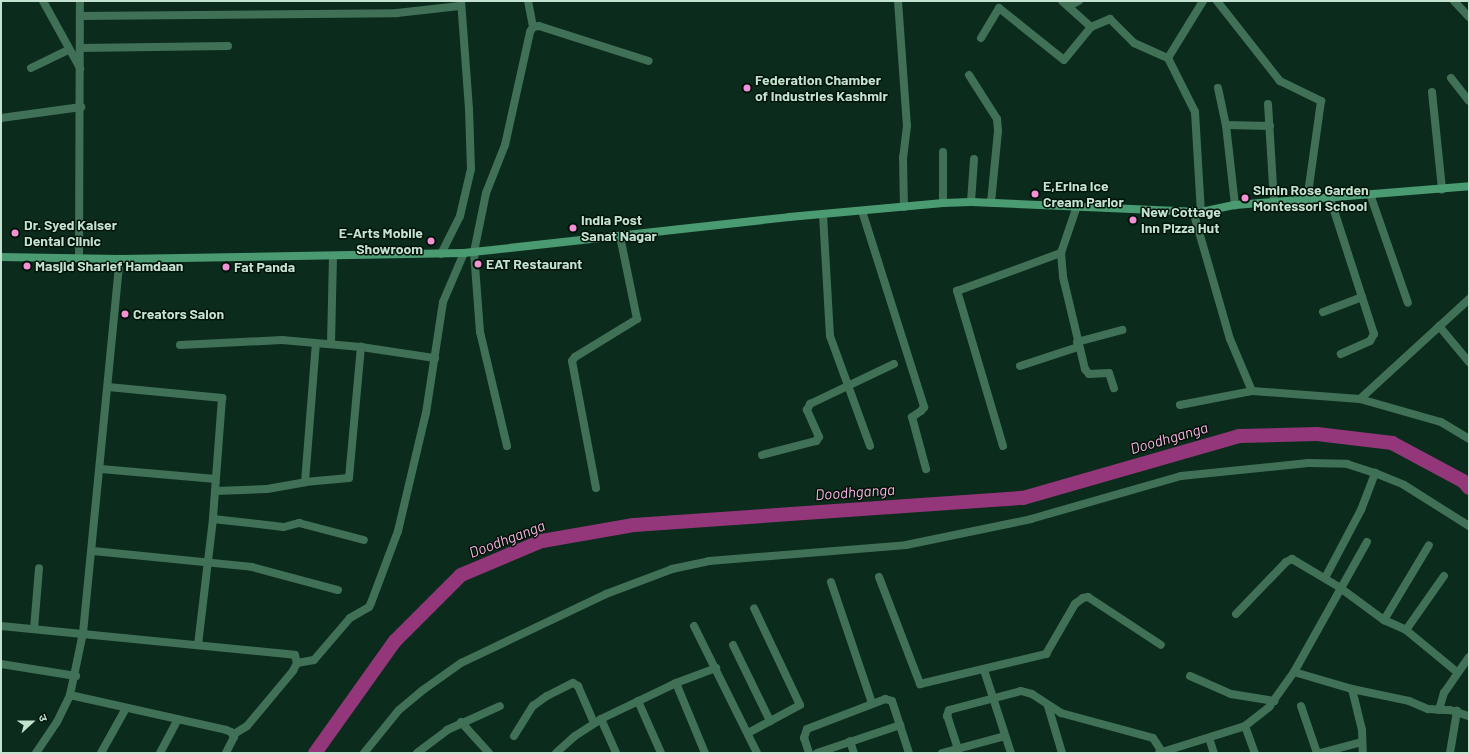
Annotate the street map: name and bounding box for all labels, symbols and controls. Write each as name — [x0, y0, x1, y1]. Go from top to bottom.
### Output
place label: Federation Chamber of Industries Kashmir — [755, 72, 888, 104]
marker: Federation Chamber of Industries Kashmir — [742, 83, 752, 93]
place label: E,Erina Ice Cream Parlor — [1043, 178, 1124, 210]
place label: Simin Rose Garden Montessori School — [1253, 182, 1369, 214]
marker: E,Erina Ice Cream Parlor — [1030, 189, 1040, 199]
marker: Simin Rose Garden Montessori School — [1240, 193, 1250, 203]
place label: New Cottage Inn Pizza Hut — [1141, 204, 1221, 236]
place label: India Post Sanat Nagar — [581, 212, 657, 244]
marker: New Cottage Inn Pizza Hut — [1128, 215, 1138, 225]
place label: Dr. Syed Kaiser Dental Clinic — [24, 217, 117, 250]
marker: India Post Sanat Nagar — [568, 223, 578, 233]
place label: E-Arts Mobile Showroom — [339, 225, 423, 258]
marker: Dr. Syed Kaiser Dental Clinic — [9, 227, 21, 239]
marker: E-Arts Mobile Showroom — [426, 236, 436, 246]
place label: EAT Restaurant — [486, 256, 582, 272]
place label: Masjid Sharief Hamdaan — [35, 258, 183, 274]
place label: Fat Panda — [234, 259, 295, 275]
marker: EAT Restaurant — [473, 259, 483, 269]
marker: Masjid Sharief Hamdaan — [22, 261, 32, 271]
marker: Fat Panda — [221, 262, 231, 272]
place label: Creators Salon — [133, 306, 224, 322]
marker: Creators Salon — [120, 309, 130, 319]
water label: Doodhganga — [1128, 418, 1210, 458]
water label: Doodhganga — [815, 480, 895, 504]
water label: Doodhganga — [466, 516, 548, 562]
north arrow — [12, 702, 52, 742]
text: उ — [36, 712, 51, 723]

